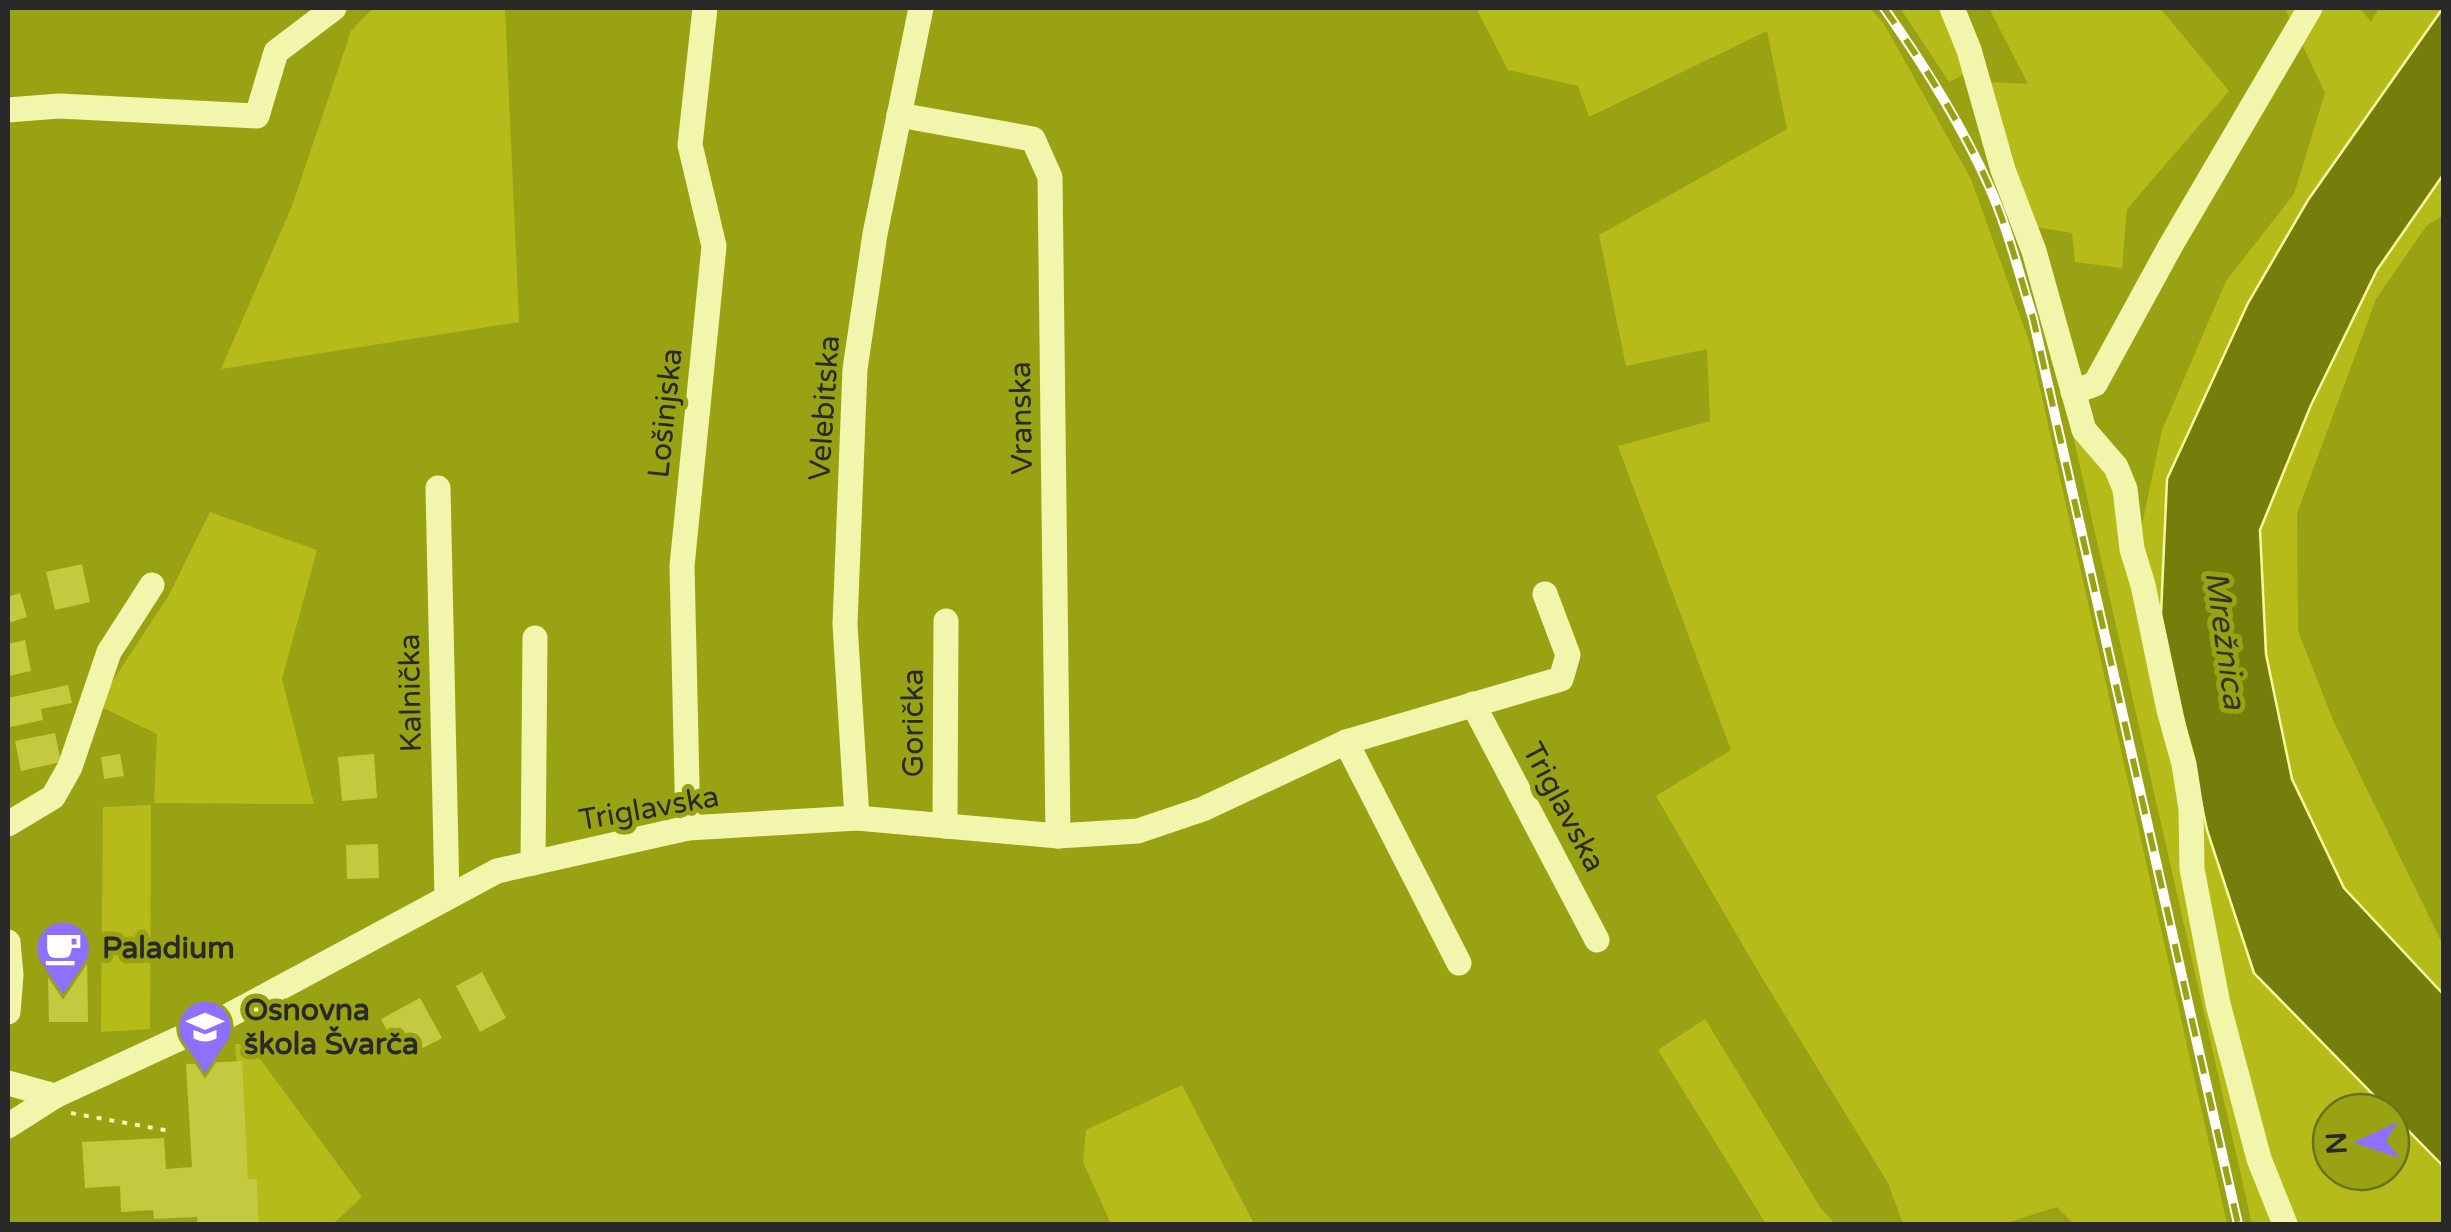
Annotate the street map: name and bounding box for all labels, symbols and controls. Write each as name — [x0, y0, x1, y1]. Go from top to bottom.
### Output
street label: Velebitska — [801, 334, 848, 482]
street label: Lošinjska — [640, 346, 691, 480]
street label: Vranska — [1002, 361, 1041, 475]
water label: Mrežnica — [2197, 569, 2254, 713]
street label: Kalnička — [391, 633, 430, 753]
street label: Gorička — [895, 669, 932, 777]
street label: Triglavska — [1514, 736, 1613, 878]
street label: Triglavska — [576, 778, 722, 839]
cafe icon: Paladium — [33, 918, 93, 997]
place label: Paladium — [102, 930, 235, 967]
place label: Osnovna škola Švarča — [244, 992, 419, 1063]
school or university icon: Osnovna škola Švarča — [175, 997, 235, 1076]
north arrow — [2311, 1092, 2411, 1192]
text: N — [2319, 1131, 2355, 1155]

